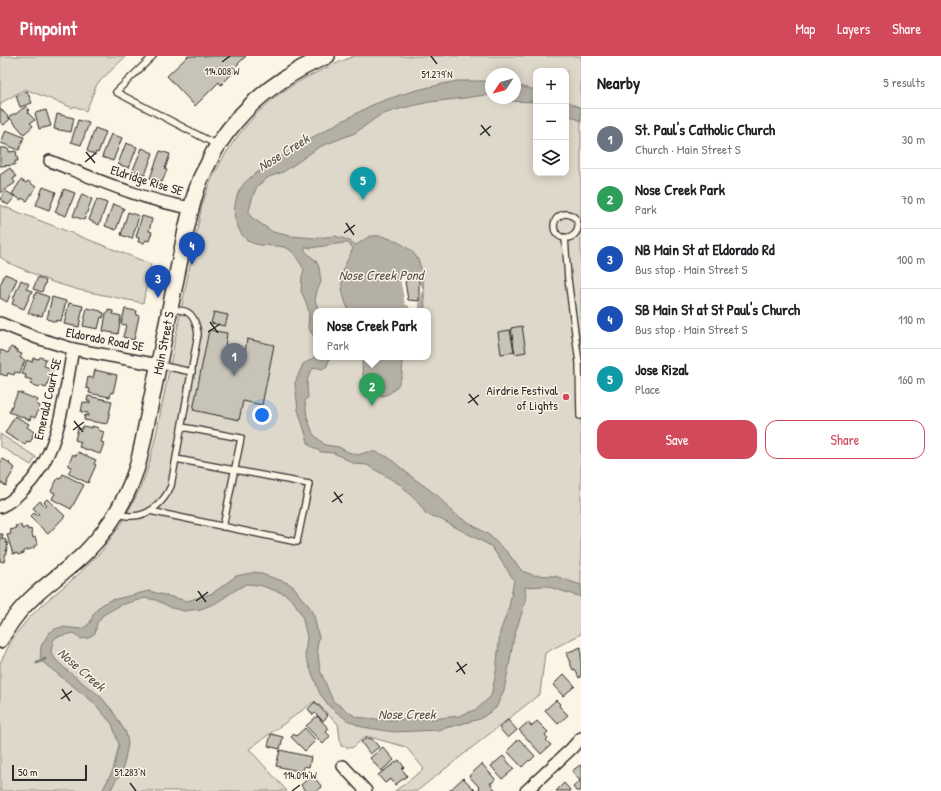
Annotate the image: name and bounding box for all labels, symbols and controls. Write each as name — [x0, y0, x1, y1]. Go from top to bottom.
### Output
text: Pinpoint — [20, 15, 77, 41]
text: Map — [795, 19, 815, 38]
text: Layers — [837, 19, 870, 38]
text: Share — [892, 19, 921, 38]
text: 114.008°W — [205, 65, 240, 78]
text: 51.279°N — [422, 68, 452, 81]
north arrow — [485, 68, 521, 104]
map controls — [533, 68, 569, 176]
button: + — [533, 68, 569, 104]
text: Nearby — [597, 71, 640, 94]
text: 5 results — [883, 73, 925, 91]
button: − — [533, 104, 569, 140]
text: St. Paul's Catholic Church — [635, 119, 775, 140]
water label: Nose Creek — [254, 128, 313, 175]
text: 1 — [608, 130, 612, 148]
text: 30 m — [902, 130, 925, 148]
button: layers — [533, 140, 569, 176]
text: Church · Main Street S — [635, 140, 741, 158]
street label: Eldridge Rise SE — [109, 160, 186, 200]
pin: 5 — [350, 167, 376, 200]
text: Nose Creek Park — [635, 179, 725, 200]
text: 2 — [607, 190, 613, 208]
text: 70 m — [901, 190, 925, 208]
text: Park — [635, 200, 657, 218]
pin: 4 — [179, 232, 205, 265]
text: NB Main St at Eldorado Rd — [635, 239, 775, 260]
text: 3 — [607, 250, 613, 268]
text: 100 m — [897, 250, 925, 268]
text: Bus stop · Main Street S — [635, 260, 747, 278]
pin: 3 — [145, 265, 171, 298]
water label: Nose Creek Pond — [339, 265, 426, 284]
text: SB Main St at St Paul's Church — [635, 299, 800, 320]
popup — [313, 308, 431, 360]
street label: Main Street S — [148, 310, 178, 376]
text: 4 — [608, 310, 612, 328]
text: 110 m — [898, 310, 925, 328]
text: Nose Creek Park — [327, 315, 417, 336]
text: Bus stop · Main Street S — [635, 320, 747, 338]
street label: Eldorado Road SE — [65, 323, 146, 355]
text: Park — [327, 336, 349, 354]
pin: 1 — [221, 343, 247, 376]
street label: Emerald Court SE — [29, 356, 65, 442]
text: Jose Rizal — [635, 359, 688, 380]
text: 5 — [607, 370, 613, 388]
text: 160 m — [897, 370, 925, 388]
pin: 2 — [359, 373, 385, 406]
text: Place — [635, 380, 660, 398]
place label: Airdrie Festival of Lights — [486, 381, 559, 414]
marker: Airdrie Festival of Lights — [561, 392, 571, 402]
your location — [252, 405, 272, 425]
button: Save — [597, 420, 757, 459]
button: Share — [765, 420, 925, 459]
water label: Nose Creek — [54, 643, 111, 696]
water label: Nose Creek — [378, 704, 437, 723]
scale bar — [12, 763, 87, 782]
text: 50 m — [18, 765, 38, 779]
text: 51.283°N — [114, 766, 146, 779]
text: 114.014°W — [283, 769, 318, 782]

